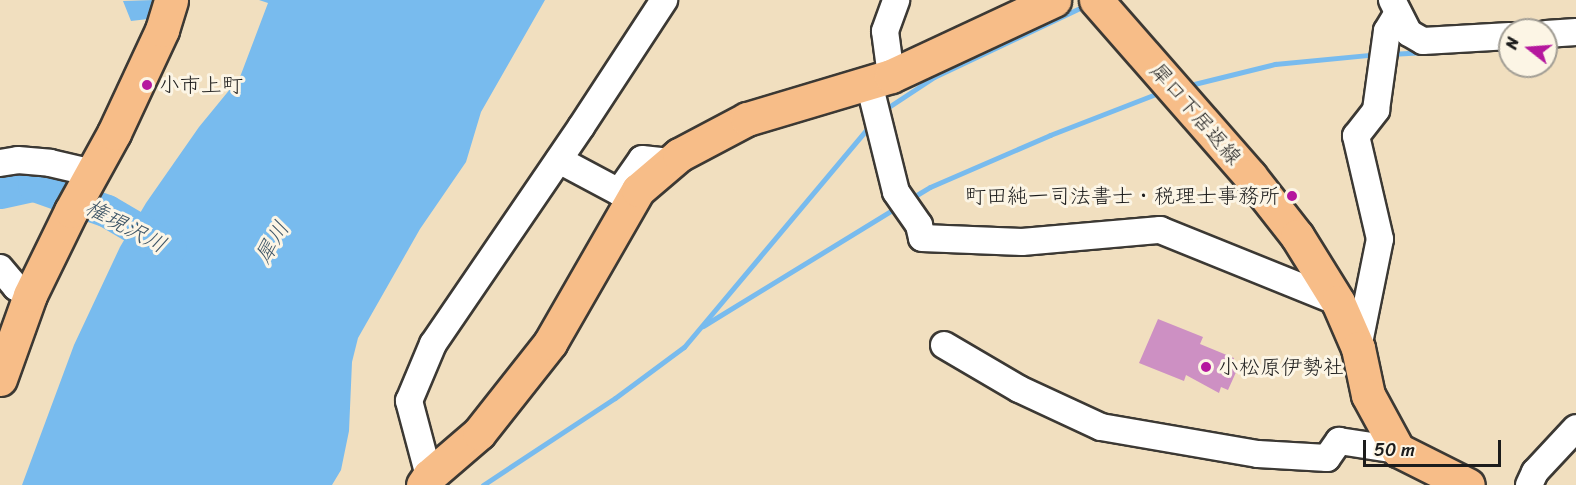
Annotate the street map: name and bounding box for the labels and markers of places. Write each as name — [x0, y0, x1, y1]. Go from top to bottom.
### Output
place label: 小市上町 — [159, 72, 243, 98]
marker: 小市上町 — [140, 78, 154, 92]
place label: 町田純一司法書士・税理士事務所 — [965, 183, 1280, 209]
marker: 町田純一司法書士・税理士事務所 — [1285, 189, 1299, 203]
place label: 小松原伊勢社 — [1218, 354, 1344, 380]
marker: 小松原伊勢社 — [1199, 360, 1213, 374]

